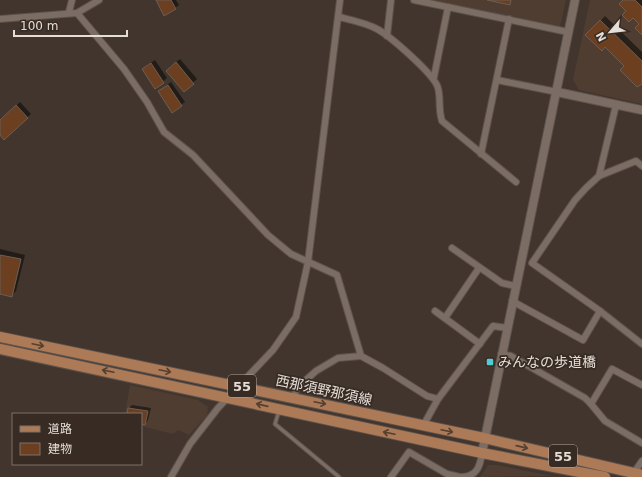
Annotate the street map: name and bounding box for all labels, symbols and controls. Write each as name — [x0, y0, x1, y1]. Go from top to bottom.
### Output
scale bar — [14, 12, 127, 38]
north arrow — [590, 12, 630, 52]
text: 100 m — [20, 19, 58, 33]
text: N — [594, 29, 610, 44]
one-way arrow — [31, 341, 44, 349]
place label: みんなの歩道橋 — [498, 354, 596, 370]
marker: みんなの歩道橋 — [485, 357, 495, 367]
one-way arrow — [102, 366, 115, 374]
one-way arrow — [159, 368, 172, 376]
street label: 西那須野那須線 — [274, 372, 374, 408]
road number: 55 — [228, 375, 256, 397]
one-way arrow — [313, 400, 326, 408]
one-way arrow — [256, 401, 269, 409]
legend — [12, 413, 142, 465]
text: 道路 — [48, 422, 72, 436]
one-way arrow — [440, 427, 453, 435]
one-way arrow — [383, 428, 396, 436]
text: 建物 — [48, 442, 72, 456]
one-way arrow — [515, 443, 528, 451]
road number: 55 — [549, 445, 577, 467]

